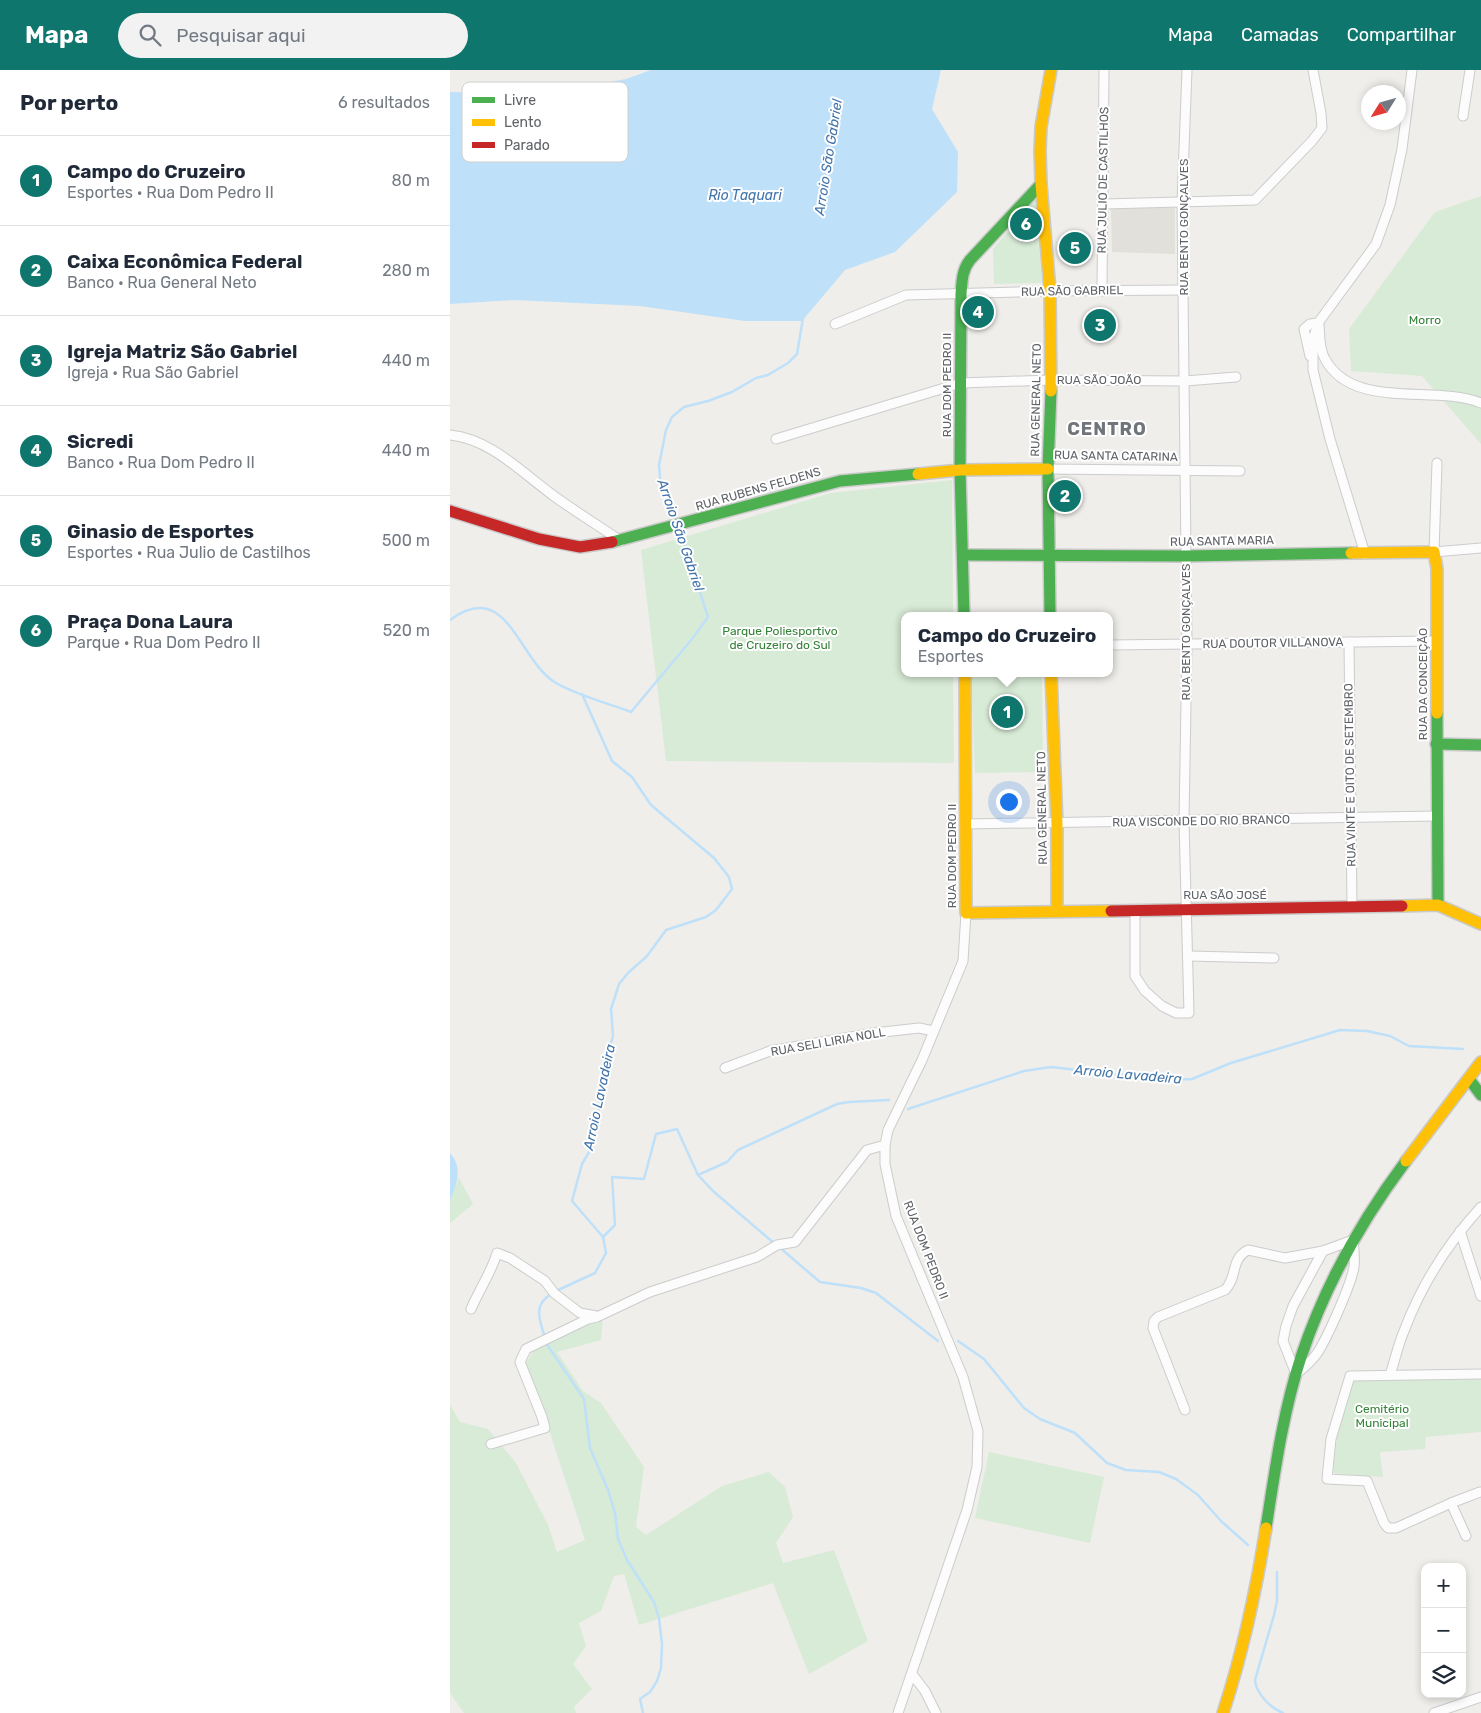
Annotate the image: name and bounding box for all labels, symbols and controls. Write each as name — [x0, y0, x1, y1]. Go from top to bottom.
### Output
search box — [118, 13, 468, 58]
text: Mapa — [25, 21, 88, 49]
icon: search — [136, 21, 164, 49]
text: Pesquisar aqui — [176, 24, 306, 47]
text: Mapa — [1168, 24, 1213, 46]
text: Camadas — [1241, 24, 1319, 46]
text: Compartilhar — [1347, 24, 1456, 46]
legend — [462, 82, 628, 162]
north arrow — [1361, 85, 1406, 130]
text: Por perto — [20, 90, 118, 115]
text: Livre — [504, 92, 536, 109]
text: 6 resultados — [338, 93, 430, 112]
water label: Arroio São Gabriel — [811, 97, 846, 217]
street label: RUA JULIO DE CASTILHOS — [1095, 107, 1111, 253]
text: Lento — [504, 114, 541, 131]
text: Parado — [504, 137, 550, 154]
street label: RUA BENTO GONÇALVES — [1177, 158, 1191, 296]
text: Campo do Cruzeiro — [67, 160, 246, 183]
text: 1 — [32, 171, 40, 190]
text: 80 m — [392, 171, 430, 190]
text: Esportes · Rua Dom Pedro II — [67, 183, 274, 202]
water label: Rio Taquari — [708, 187, 782, 204]
pin: 6 — [1010, 205, 1042, 243]
pin: 5 — [1059, 229, 1091, 267]
text: Caixa Econômica Federal — [67, 250, 303, 273]
text: 2 — [31, 261, 41, 280]
text: 280 m — [382, 261, 430, 280]
text: Banco · Rua General Neto — [67, 273, 257, 292]
street label: RUA SÃO GABRIEL — [1021, 283, 1124, 299]
pin: 4 — [962, 293, 994, 331]
pin: 3 — [1084, 306, 1116, 344]
park label: Morro — [1409, 313, 1441, 327]
street label: RUA DOM PEDRO II — [940, 333, 954, 437]
text: Igreja Matriz São Gabriel — [67, 340, 298, 363]
street label: RUA GENERAL NETO — [1028, 343, 1044, 457]
text: 3 — [31, 351, 41, 370]
text: 440 m — [382, 351, 430, 370]
text: Igreja · Rua São Gabriel — [67, 363, 239, 382]
street label: RUA SÃO JOÃO — [1057, 373, 1141, 387]
district label: CENTRO — [1067, 418, 1147, 440]
text: Sicredi — [67, 430, 134, 453]
text: 4 — [31, 441, 41, 460]
text: 440 m — [382, 441, 430, 460]
street label: RUA SANTA CATARINA — [1054, 448, 1178, 464]
text: Banco · Rua Dom Pedro II — [67, 453, 255, 472]
street label: RUA RUBENS FELDENS — [694, 464, 822, 514]
water label: Arroio São Gabriel — [653, 476, 708, 594]
pin: 2 — [1049, 477, 1081, 515]
text: Ginasio de Esportes — [67, 520, 254, 543]
text: 5 — [31, 531, 41, 550]
text: 500 m — [382, 531, 430, 550]
street label: RUA SANTA MARIA — [1170, 533, 1274, 549]
text: Esportes · Rua Julio de Castilhos — [67, 543, 311, 562]
street label: RUA BENTO GONÇALVES — [1179, 563, 1193, 701]
text: Praça Dona Laura — [67, 610, 233, 633]
popup — [901, 612, 1113, 677]
text: 6 — [31, 621, 41, 640]
text: 520 m — [383, 621, 430, 640]
park label: Parque Poliesportivo de Cruzeiro do Sul — [722, 624, 838, 652]
text: Campo do Cruzeiro — [918, 624, 1096, 647]
street label: RUA DA CONCEIÇÃO — [1416, 628, 1430, 740]
text: Parque · Rua Dom Pedro II — [67, 633, 261, 652]
street label: RUA DOUTOR VILLANOVA — [1202, 635, 1344, 651]
text: Esportes — [918, 647, 984, 666]
street label: RUA VINTE E OITO DE SETEMBRO — [1341, 683, 1359, 867]
pin: 1 — [991, 693, 1023, 731]
street label: RUA GENERAL NETO — [1034, 751, 1050, 865]
your location — [996, 789, 1022, 815]
street label: RUA DOM PEDRO II — [945, 804, 959, 908]
street label: RUA VISCONDE DO RIO BRANCO — [1112, 812, 1290, 830]
street label: RUA SÃO JOSÉ — [1183, 888, 1267, 902]
street label: RUA SELI LIRIA NOLL — [770, 1025, 887, 1059]
water label: Arroio Lavadeira — [580, 1043, 619, 1153]
water label: Arroio Lavadeira — [1072, 1061, 1182, 1088]
street label: RUA DOM PEDRO II — [901, 1199, 951, 1301]
park label: Cemitério Municipal — [1355, 1402, 1409, 1430]
map controls — [1421, 1563, 1466, 1698]
button: + — [1421, 1563, 1466, 1608]
button: − — [1421, 1608, 1466, 1653]
button: layers — [1421, 1653, 1466, 1698]

